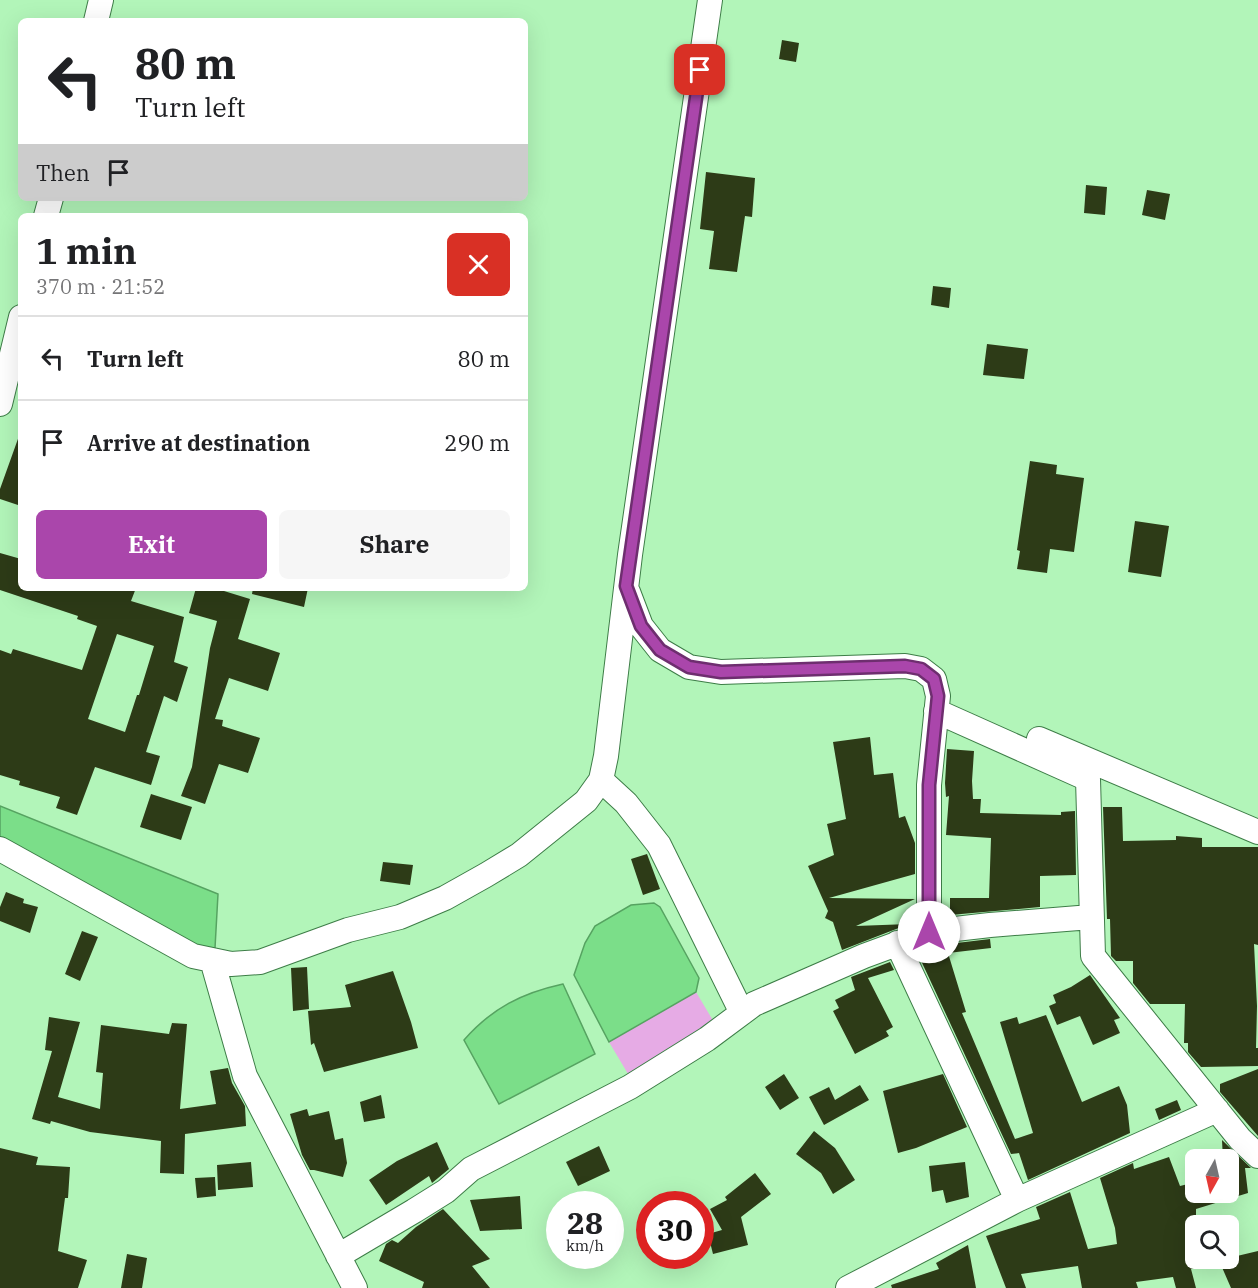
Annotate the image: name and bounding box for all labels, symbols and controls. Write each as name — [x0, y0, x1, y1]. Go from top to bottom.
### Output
text: 80 m — [135, 36, 236, 91]
icon: left — [36, 42, 114, 120]
pin — [674, 44, 725, 95]
icon: arrive — [683, 53, 716, 86]
text: Turn left — [135, 89, 246, 124]
icon: arrive — [102, 156, 135, 189]
text: Then — [36, 158, 90, 187]
text: 1 min — [36, 227, 137, 274]
button: close — [447, 233, 510, 296]
text: 370 m · 21:52 — [36, 273, 165, 300]
icon: left — [36, 342, 69, 375]
text: Turn left — [87, 344, 183, 373]
text: 80 m — [458, 344, 510, 373]
icon: arrive — [36, 426, 69, 459]
text: Arrive at destination — [87, 428, 310, 457]
text: 290 m — [444, 428, 510, 457]
button: Exit — [36, 510, 267, 579]
button: Share — [279, 510, 510, 579]
position arrow — [897, 900, 961, 964]
north arrow — [1185, 1149, 1239, 1203]
map controls — [1185, 1149, 1239, 1269]
speed limit sign: 30 — [636, 1191, 714, 1269]
text: 28 — [567, 1203, 603, 1242]
button: search — [1185, 1215, 1239, 1269]
text: km/h — [566, 1236, 604, 1255]

